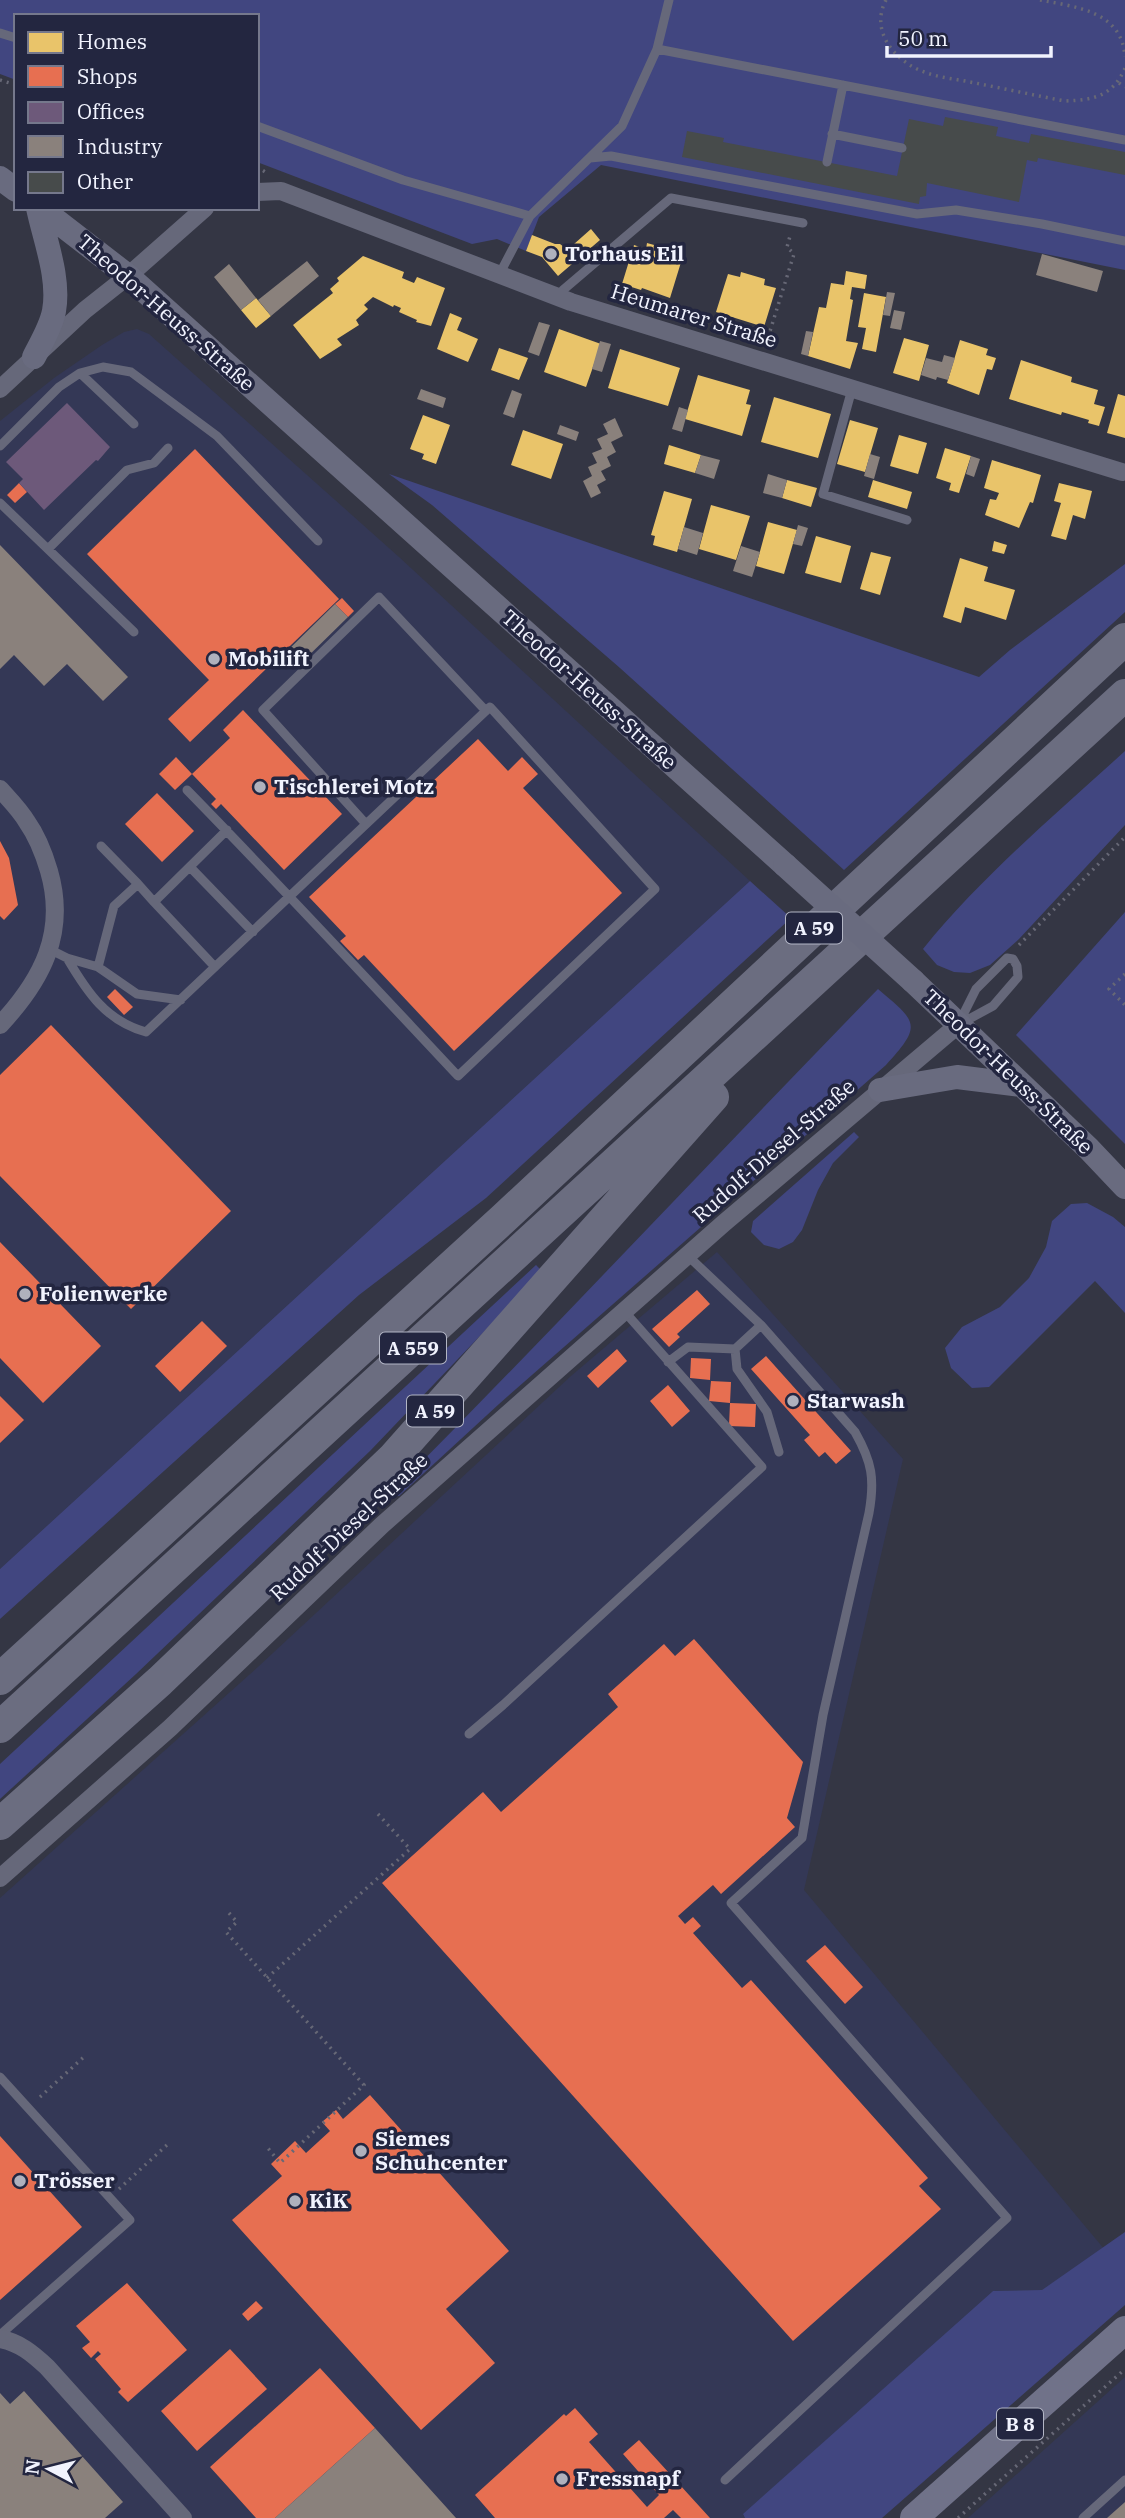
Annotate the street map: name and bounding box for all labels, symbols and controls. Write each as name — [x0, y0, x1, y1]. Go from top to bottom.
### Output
legend — [14, 14, 259, 210]
scale bar — [887, 14, 1052, 58]
text: 50 m — [898, 24, 948, 52]
text: Homes — [77, 27, 147, 55]
text: Shops — [77, 62, 137, 90]
text: Offices — [77, 97, 145, 125]
text: Industry — [77, 132, 163, 160]
text: Other — [77, 167, 134, 195]
street label: Theodor-Heuss-Straße — [72, 228, 261, 397]
place label: Torhaus Eil — [565, 239, 684, 267]
marker: Torhaus Eil — [543, 246, 559, 262]
street label: Heumarer Straße — [608, 276, 781, 354]
street label: Theodor-Heuss-Straße — [496, 603, 683, 775]
place label: Mobilift — [228, 644, 309, 672]
marker: Mobilift — [206, 651, 222, 667]
place label: Tischlerei Motz — [274, 772, 434, 800]
marker: Tischlerei Motz — [252, 779, 268, 795]
road number: A 59 — [786, 912, 842, 944]
street label: Theodor-Heuss-Straße — [918, 983, 1100, 1160]
street label: Rudolf-Diesel-Straße — [686, 1072, 860, 1229]
place label: Folienwerke — [39, 1279, 168, 1307]
marker: Folienwerke — [17, 1286, 33, 1302]
road number: A 559 — [380, 1332, 446, 1364]
place label: Starwash — [807, 1386, 905, 1414]
marker: Starwash — [785, 1393, 801, 1409]
road number: A 59 — [407, 1396, 463, 1427]
street label: Rudolf-Diesel-Straße — [263, 1446, 433, 1607]
place label: Siemes Schuhcenter — [375, 2124, 508, 2176]
marker: Siemes Schuhcenter — [353, 2143, 369, 2159]
place label: Trösser — [34, 2166, 115, 2194]
marker: Trösser — [12, 2173, 28, 2189]
place label: KiK — [309, 2186, 348, 2214]
marker: KiK — [287, 2193, 303, 2209]
road number: B 8 — [997, 2408, 1043, 2440]
north arrow — [14, 2434, 84, 2504]
text: N — [19, 2458, 45, 2476]
place label: Fressnapf — [576, 2464, 682, 2492]
marker: Fressnapf — [554, 2471, 570, 2487]

